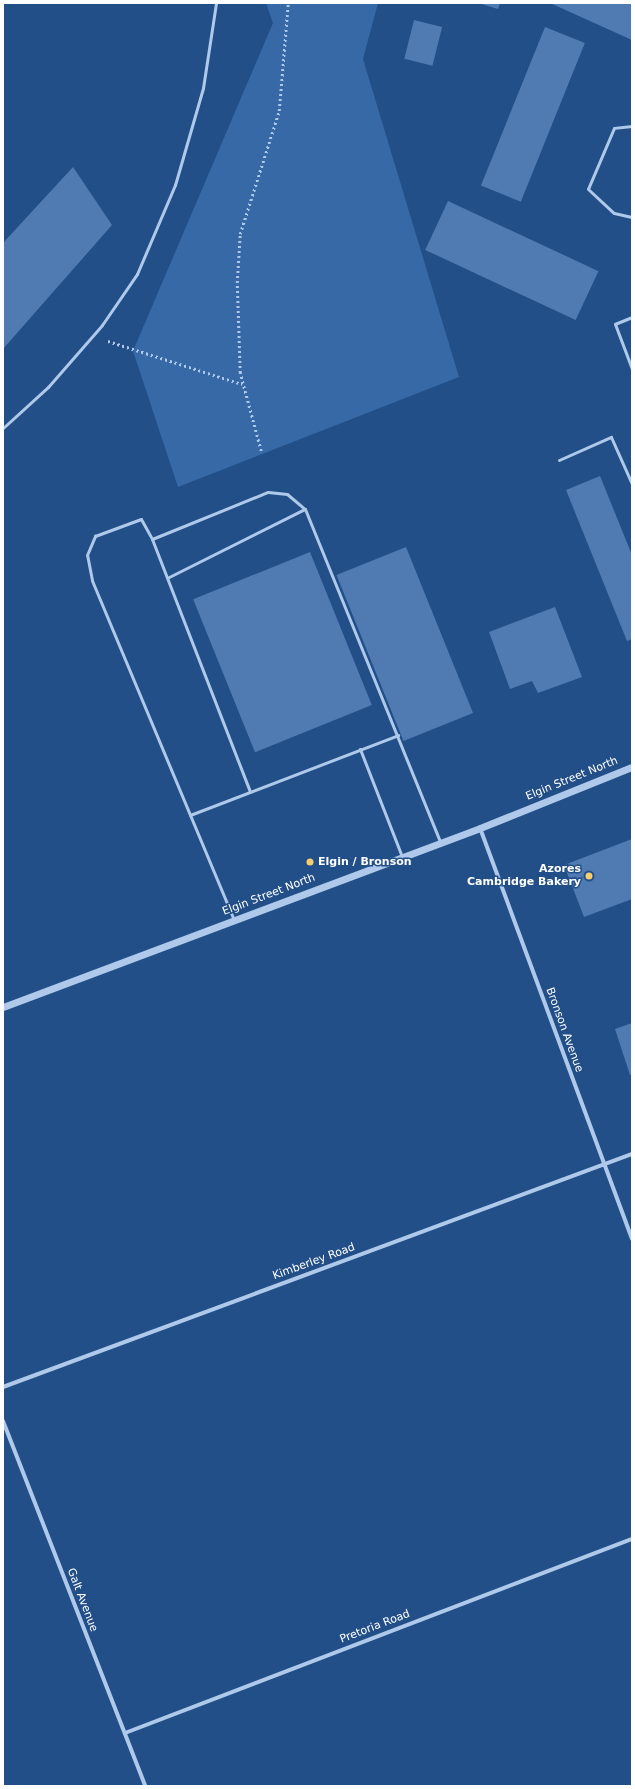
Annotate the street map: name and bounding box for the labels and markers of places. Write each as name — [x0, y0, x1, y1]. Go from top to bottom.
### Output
place label: Elgin / Bronson — [318, 855, 412, 869]
marker: Elgin / Bronson — [305, 857, 315, 867]
place label: Azores Cambridge Bakery — [467, 863, 581, 889]
marker: Azores Cambridge Bakery — [584, 871, 594, 881]

